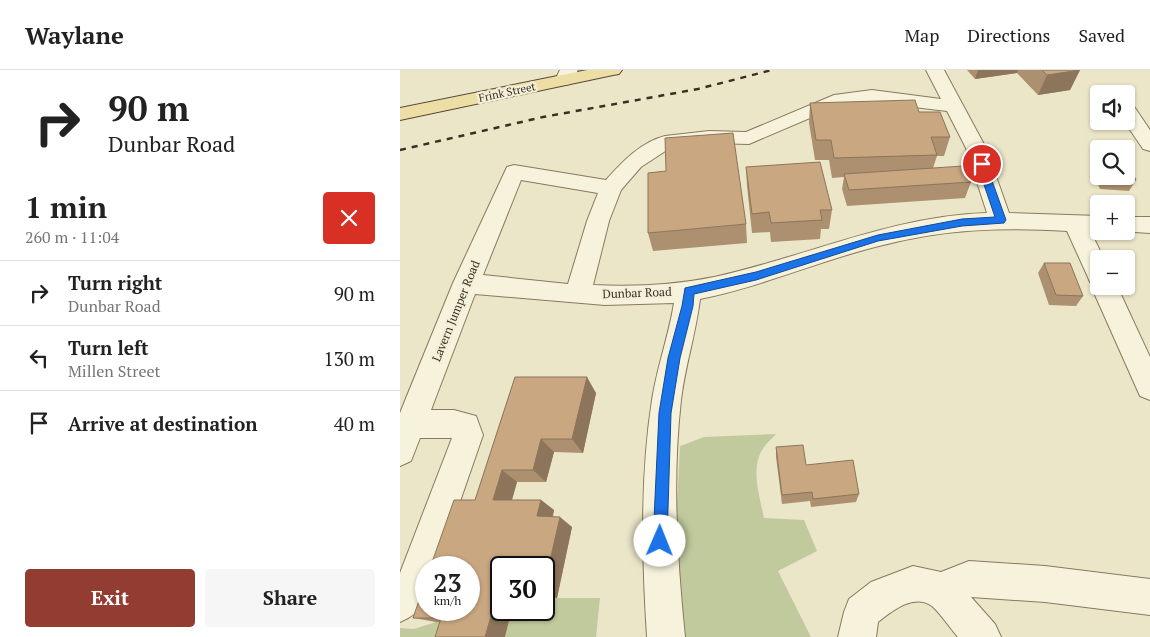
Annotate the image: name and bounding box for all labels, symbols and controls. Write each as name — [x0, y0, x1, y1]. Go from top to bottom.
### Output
text: Waylane — [25, 19, 124, 51]
text: Map — [904, 23, 939, 47]
text: Directions — [967, 23, 1050, 47]
text: Saved — [1078, 23, 1125, 47]
street label: Frink Street — [477, 79, 537, 105]
text: 90 m — [108, 85, 189, 131]
map controls — [1090, 85, 1135, 295]
button: sound — [1090, 85, 1135, 130]
icon: right — [25, 90, 90, 155]
text: Dunbar Road — [108, 129, 235, 158]
button: search — [1090, 140, 1135, 185]
pin — [961, 143, 1003, 185]
icon: arrive — [968, 150, 996, 178]
text: 1 min — [25, 187, 107, 227]
button: close — [323, 192, 375, 244]
button: + — [1090, 195, 1135, 240]
text: 260 m · 11:04 — [25, 226, 119, 248]
button: − — [1090, 250, 1135, 295]
street label: Lavern Jumper Road — [428, 258, 483, 364]
text: Turn right — [68, 270, 162, 295]
icon: right — [25, 279, 53, 307]
text: 90 m — [334, 281, 375, 306]
street label: Dunbar Road — [602, 284, 672, 301]
text: Dunbar Road — [68, 295, 161, 317]
text: Turn left — [68, 335, 149, 360]
icon: left — [25, 344, 53, 372]
text: 130 m — [324, 346, 375, 371]
text: Millen Street — [68, 360, 160, 382]
icon: arrive — [25, 409, 53, 437]
text: Arrive at destination — [68, 411, 257, 436]
text: 40 m — [334, 411, 375, 436]
position arrow — [633, 514, 685, 566]
speed limit sign: 30 — [490, 556, 555, 621]
text: 23 — [433, 566, 462, 599]
button: Exit — [25, 569, 195, 627]
button: Share — [205, 569, 375, 627]
text: km/h — [434, 593, 461, 608]

